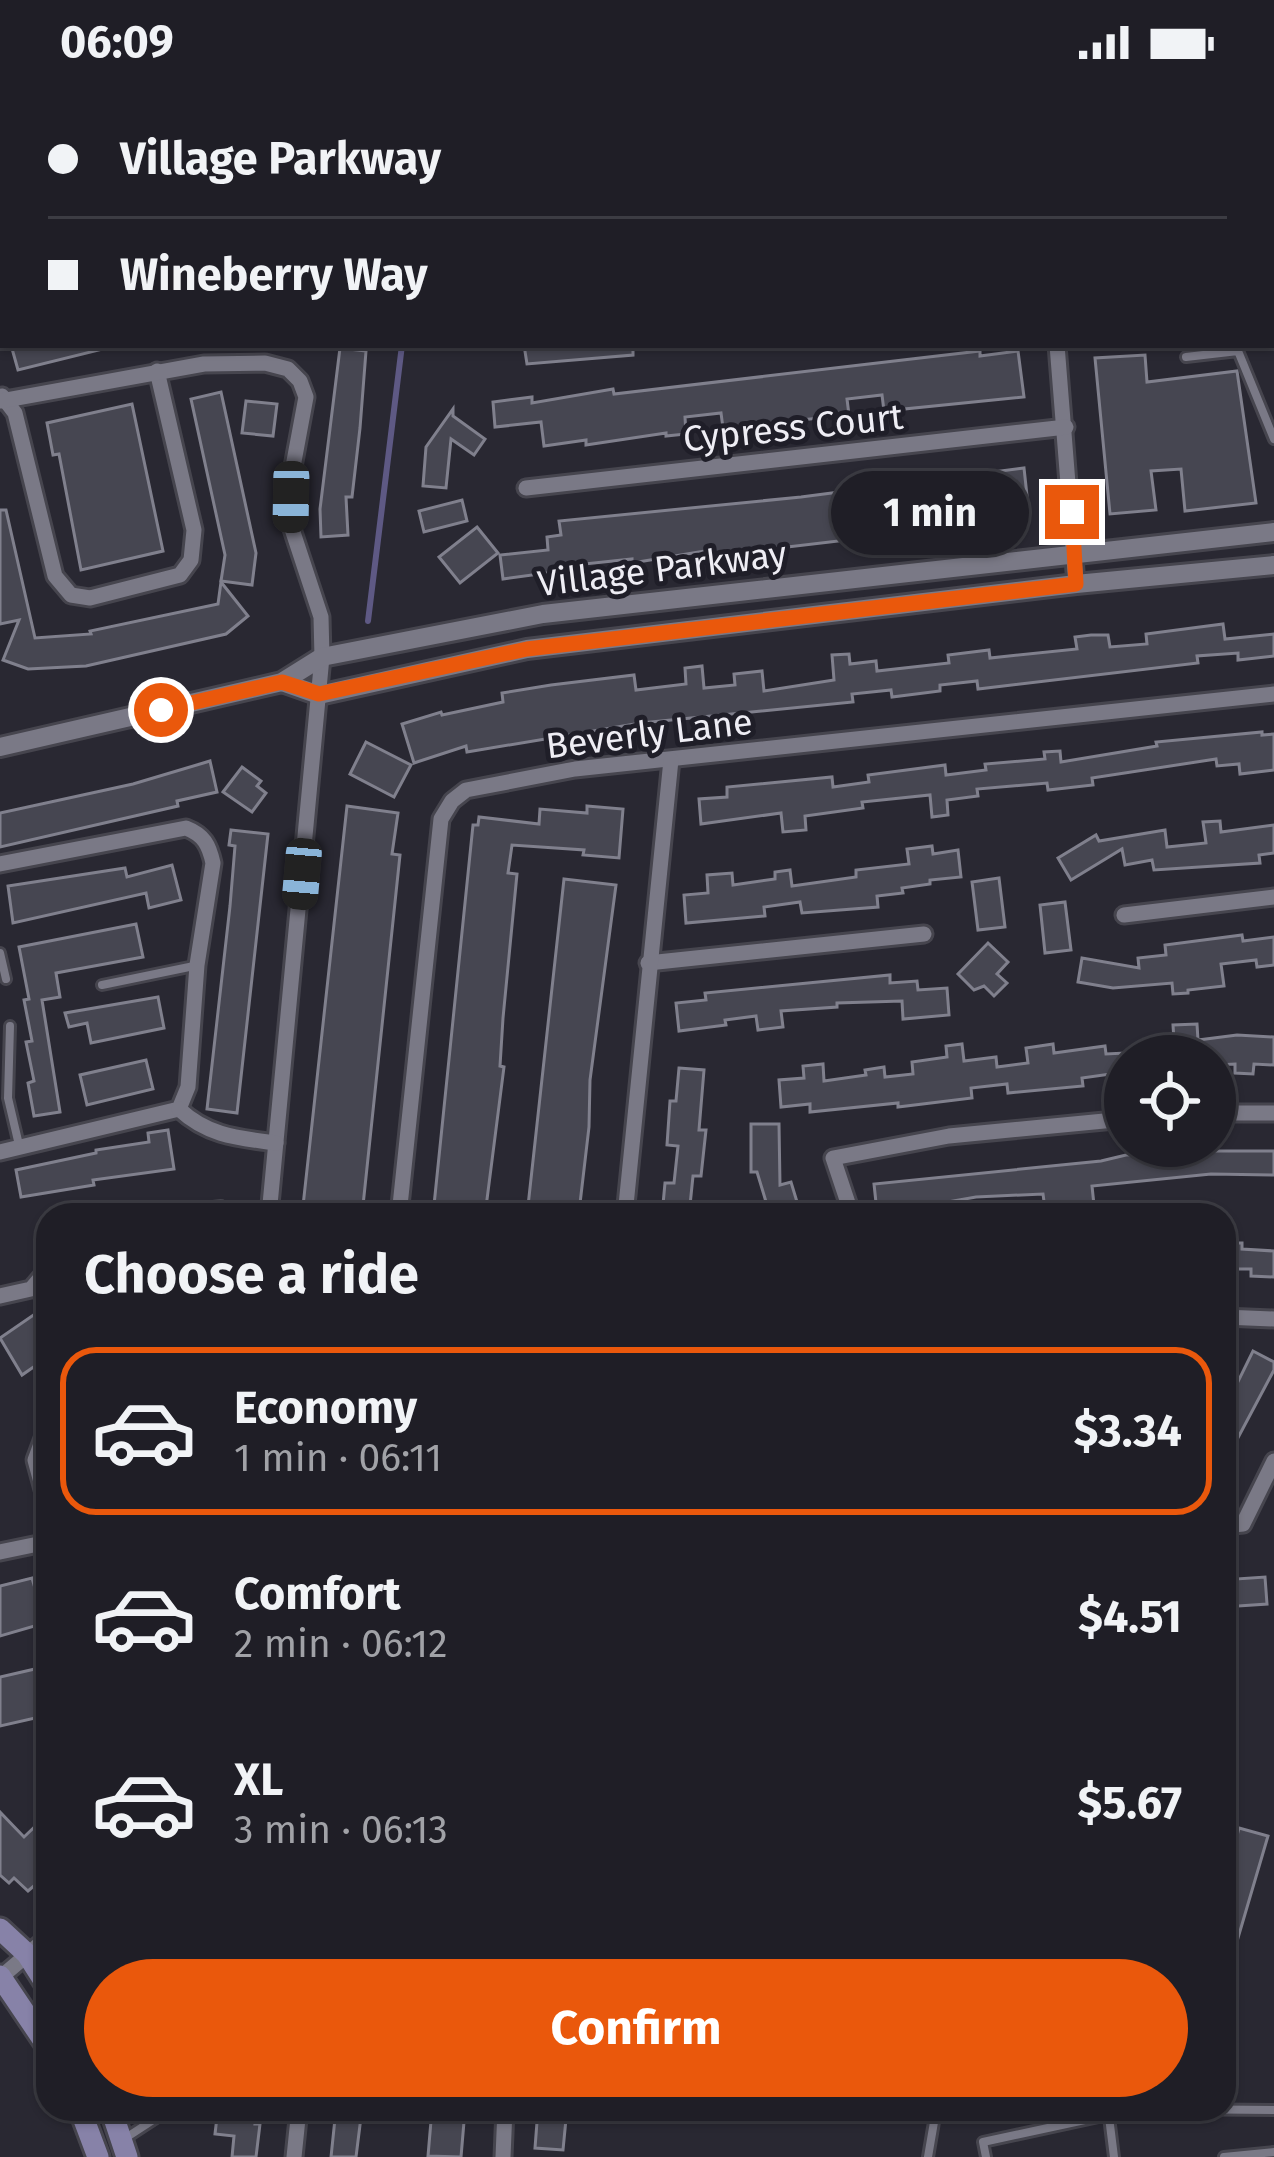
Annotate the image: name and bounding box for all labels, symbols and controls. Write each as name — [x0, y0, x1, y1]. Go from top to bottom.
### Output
text: 06:09 — [60, 15, 174, 69]
text: Village Parkway — [120, 132, 441, 186]
text: Wineberry Way — [120, 248, 427, 302]
street label: Cypress Court — [681, 395, 905, 461]
car — [272, 461, 310, 533]
callout: 1 min — [832, 470, 1030, 554]
route end — [1045, 485, 1099, 539]
text: 1 min — [883, 490, 977, 536]
street label: Village Parkway — [535, 532, 789, 606]
route start — [134, 683, 188, 737]
street label: Beverly Lane — [543, 699, 755, 768]
car — [281, 837, 323, 911]
map controls — [1104, 1035, 1236, 1167]
button: locate — [1104, 1035, 1236, 1167]
text: Choose a ride — [84, 1243, 419, 1307]
icon: car — [90, 1377, 198, 1485]
text: Economy — [234, 1381, 417, 1435]
text: $3.34 — [1074, 1404, 1182, 1458]
text: 1 min · 06:11 — [234, 1435, 442, 1481]
icon: car — [90, 1563, 198, 1671]
text: Comfort — [234, 1567, 401, 1621]
text: $4.51 — [1078, 1590, 1182, 1644]
text: 2 min · 06:12 — [234, 1621, 448, 1667]
icon: car — [90, 1749, 198, 1857]
text: XL — [234, 1753, 283, 1807]
text: $5.67 — [1078, 1776, 1182, 1830]
text: 3 min · 06:13 — [234, 1807, 448, 1853]
button: Confirm — [84, 1959, 1188, 2097]

